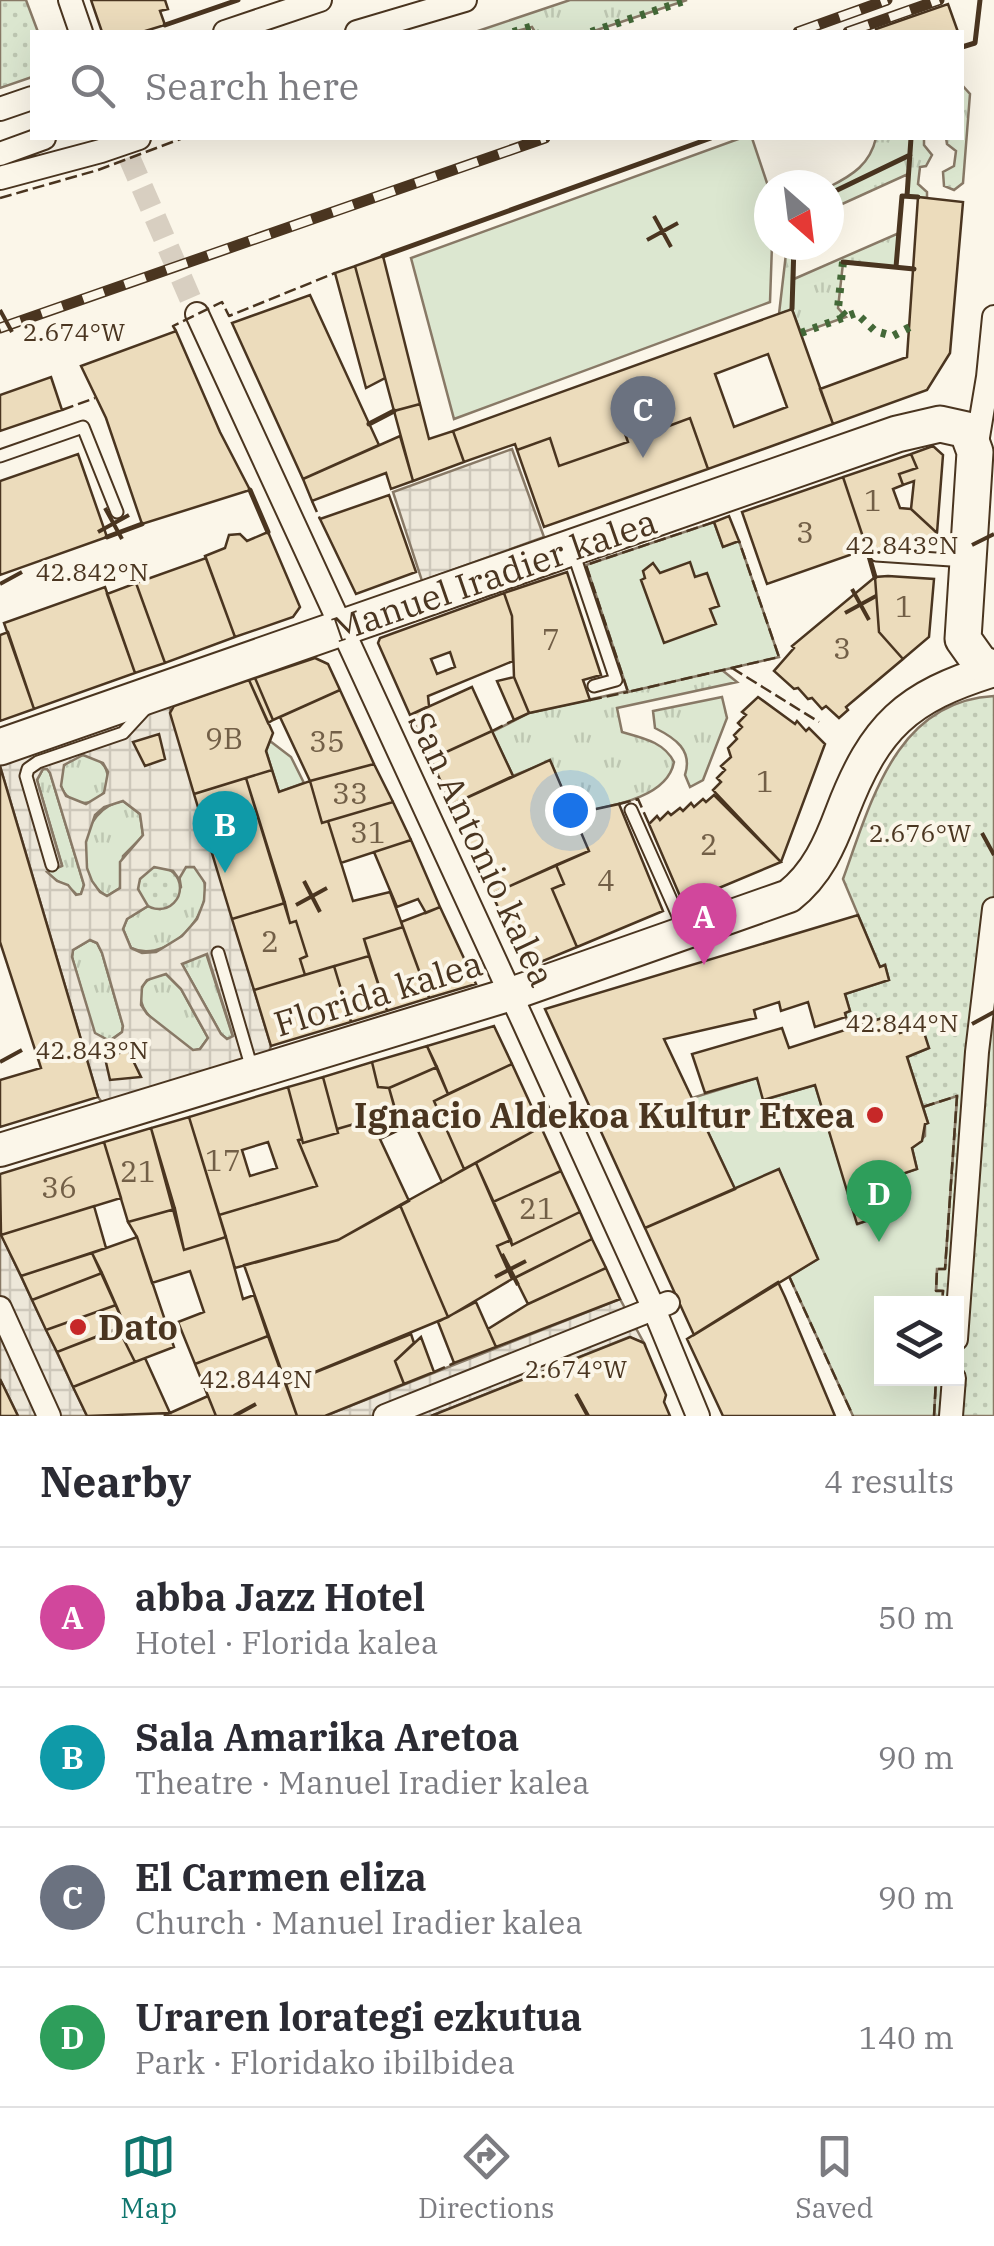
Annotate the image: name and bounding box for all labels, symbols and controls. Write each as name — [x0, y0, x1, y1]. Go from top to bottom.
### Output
search box — [30, 30, 964, 140]
icon: search — [65, 58, 120, 113]
text: Search here — [145, 61, 359, 110]
north arrow — [754, 170, 844, 260]
text: 2.674°W — [23, 315, 125, 348]
pin: C — [610, 376, 676, 458]
house number: 1 — [864, 480, 882, 519]
street label: Manuel Iradier kalea — [325, 498, 663, 652]
house number: 3 — [796, 512, 814, 551]
text: 42.843°N — [846, 528, 958, 561]
text: 42.842°N — [36, 555, 148, 588]
house number: 1 — [895, 586, 913, 625]
house number: 7 — [542, 619, 560, 658]
house number: 3 — [833, 628, 851, 667]
street label: San Antonio kalea — [398, 704, 566, 994]
house number: 9B — [205, 718, 243, 757]
house number: 35 — [309, 721, 345, 760]
house number: 1 — [756, 761, 774, 800]
house number: 33 — [332, 773, 368, 812]
your location — [545, 785, 596, 836]
pin: B — [192, 790, 258, 873]
house number: 31 — [350, 812, 386, 851]
text: 2.676°W — [869, 816, 971, 849]
house number: 2 — [700, 824, 718, 863]
house number: 4 — [597, 860, 615, 899]
pin: A — [672, 882, 736, 965]
house number: 2 — [261, 921, 279, 960]
street label: Florida kalea — [268, 940, 488, 1046]
text: 42.844°N — [846, 1006, 958, 1039]
text: 42.843°N — [36, 1033, 148, 1066]
place label: Ignacio Aldekoa Kultur Etxea — [354, 1092, 855, 1138]
marker: Ignacio Aldekoa Kultur Etxea — [864, 1104, 886, 1126]
house number: 17 — [205, 1140, 241, 1179]
house number: 21 — [120, 1151, 156, 1190]
pin: D — [846, 1160, 912, 1242]
house number: 36 — [41, 1167, 77, 1206]
house number: 21 — [519, 1188, 555, 1227]
map controls — [874, 1296, 964, 1386]
button: layers — [874, 1296, 964, 1386]
place label: Dato — [98, 1304, 178, 1350]
marker: Dato — [67, 1316, 89, 1338]
text: 2.674°W — [525, 1352, 627, 1385]
text: 42.844°N — [200, 1362, 312, 1395]
text: Nearby — [40, 1454, 191, 1509]
text: 4 results — [824, 1460, 954, 1502]
text: abba Jazz Hotel — [135, 1572, 425, 1621]
text: A — [61, 1596, 84, 1638]
text: 50 m — [878, 1596, 954, 1638]
text: Hotel · Florida kalea — [135, 1621, 439, 1663]
text: Sala Amarika Aretoa — [135, 1712, 519, 1761]
text: B — [61, 1736, 84, 1778]
text: 90 m — [878, 1736, 954, 1778]
text: Theatre · Manuel Iradier kalea — [135, 1761, 590, 1803]
text: El Carmen eliza — [135, 1852, 427, 1901]
text: C — [62, 1876, 83, 1918]
text: 90 m — [878, 1876, 954, 1918]
text: Church · Manuel Iradier kalea — [135, 1901, 583, 1943]
text: Uraren lorategi ezkutua — [135, 1992, 582, 2041]
text: D — [60, 2016, 85, 2058]
text: 140 m — [858, 2016, 954, 2058]
text: Park · Floridako ibilbidea — [135, 2041, 515, 2083]
tab: Map — [120, 2129, 177, 2226]
tab: Directions — [418, 2129, 554, 2226]
tab: Saved — [795, 2129, 874, 2226]

